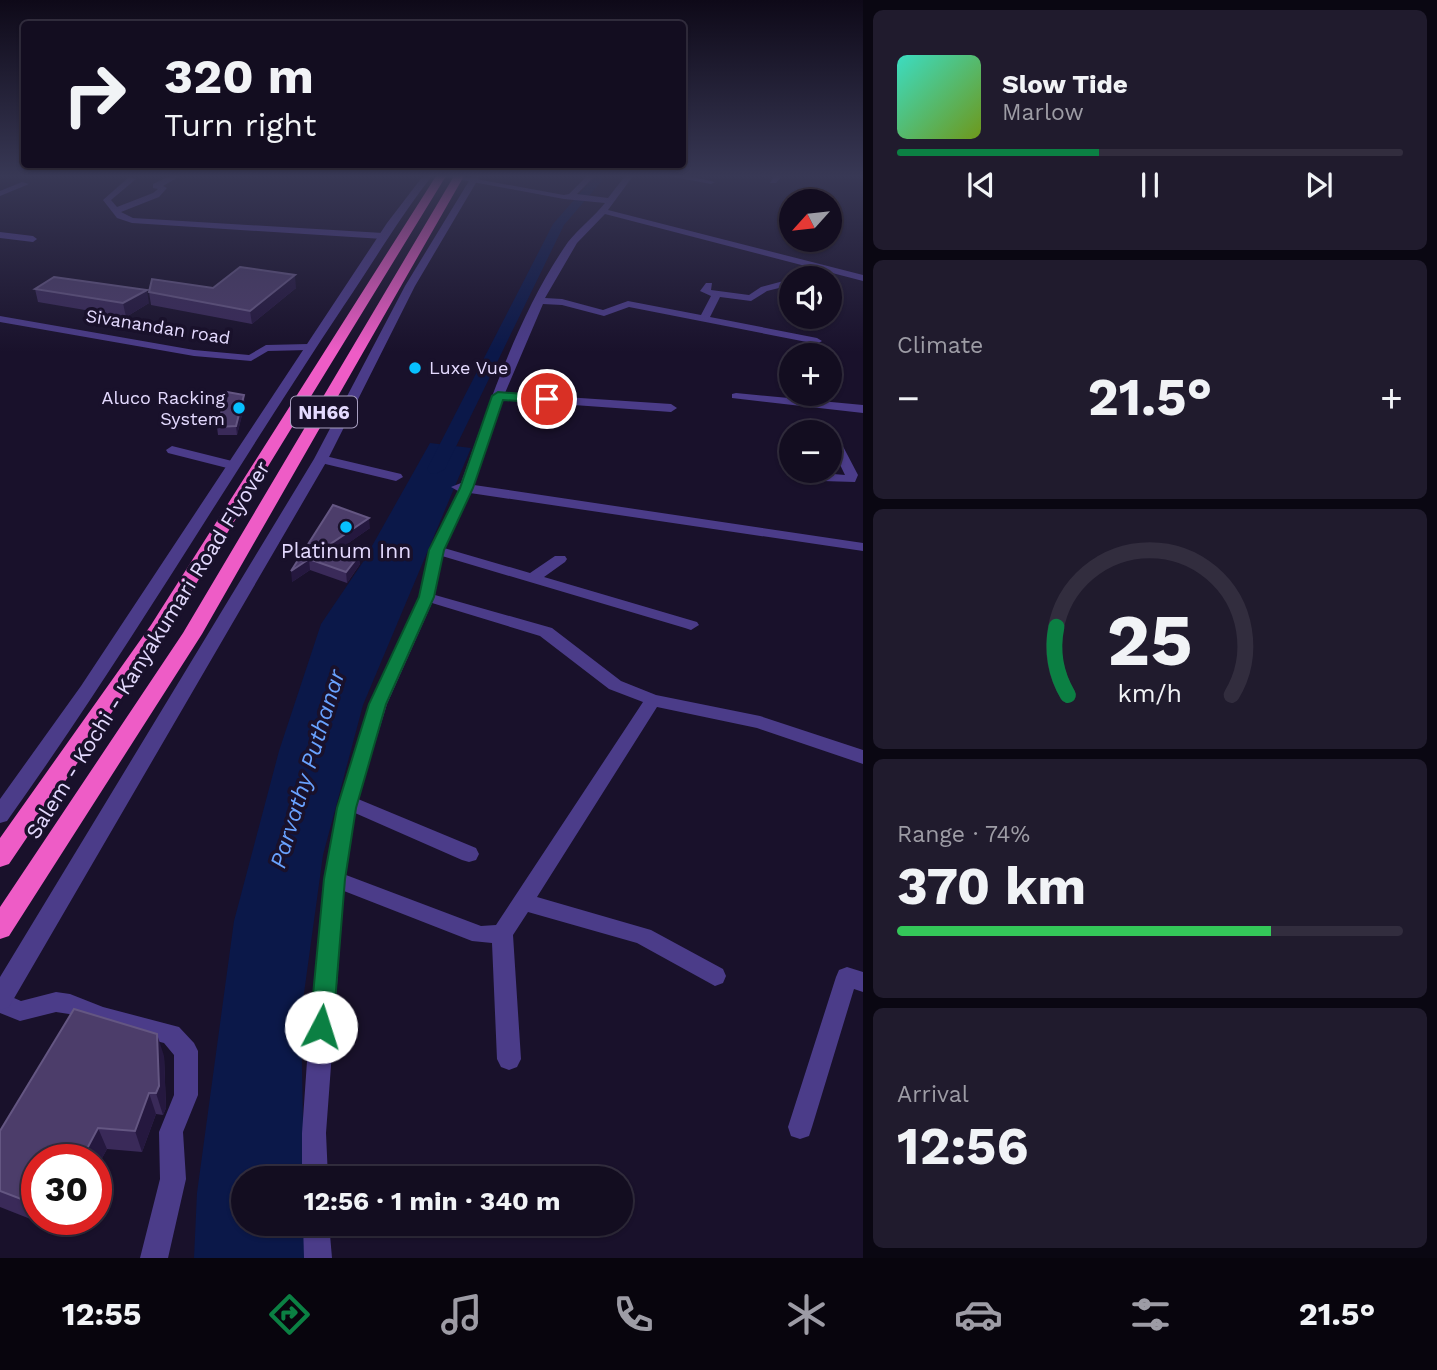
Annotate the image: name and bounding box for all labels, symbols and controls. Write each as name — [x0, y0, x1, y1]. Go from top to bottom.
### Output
text: 320 m — [164, 47, 314, 105]
icon: right — [49, 49, 140, 140]
text: Slow Tide — [1002, 69, 1128, 99]
text: Marlow — [1002, 99, 1084, 126]
text: Turn right — [164, 106, 316, 144]
icon: previous — [962, 166, 1000, 204]
icon: pause — [1131, 166, 1169, 204]
icon: next — [1300, 166, 1338, 204]
north arrow — [779, 189, 842, 252]
map controls — [779, 189, 842, 483]
button: sound — [779, 266, 842, 329]
street label: Sivanandan road — [84, 305, 232, 348]
text: Climate — [897, 332, 983, 359]
button: + — [779, 343, 842, 406]
place label: Luxe Vue — [429, 357, 508, 378]
marker: Luxe Vue — [407, 360, 423, 376]
text: 21.5° — [1088, 367, 1212, 428]
pin — [517, 369, 577, 429]
text: − — [897, 376, 920, 420]
text: + — [1380, 376, 1403, 420]
icon: arrive — [528, 380, 566, 418]
place label: Aluco Racking System — [102, 387, 225, 429]
road number: NH66 — [291, 396, 357, 428]
marker: Aluco Racking System — [231, 400, 247, 416]
button: − — [779, 420, 842, 483]
street label: Salem - Kochi - Kanyakumari Road Flyover — [20, 456, 275, 843]
marker: Platinum Inn — [338, 519, 354, 535]
place label: Platinum Inn — [281, 538, 411, 563]
text: 25 — [1107, 597, 1193, 683]
water label: Parvathy Puthanar — [264, 666, 351, 872]
text: km/h — [1118, 679, 1182, 708]
text: Range · 74% — [897, 821, 1030, 848]
text: 370 km — [897, 856, 1086, 917]
position arrow — [284, 990, 358, 1064]
text: Arrival — [897, 1081, 969, 1108]
text: 12:56 — [897, 1116, 1028, 1177]
speed limit sign: 30 — [21, 1144, 112, 1235]
text: 12:56 · 1 min · 340 m — [303, 1186, 561, 1216]
icon: directions — [265, 1290, 314, 1339]
icon: music — [437, 1290, 486, 1339]
icon: phone — [609, 1290, 658, 1339]
icon: climate — [782, 1290, 831, 1339]
icon: car — [954, 1290, 1003, 1339]
icon: filters — [1126, 1290, 1175, 1339]
text: 12:55 — [62, 1295, 142, 1333]
text: 21.5° — [1299, 1295, 1375, 1333]

